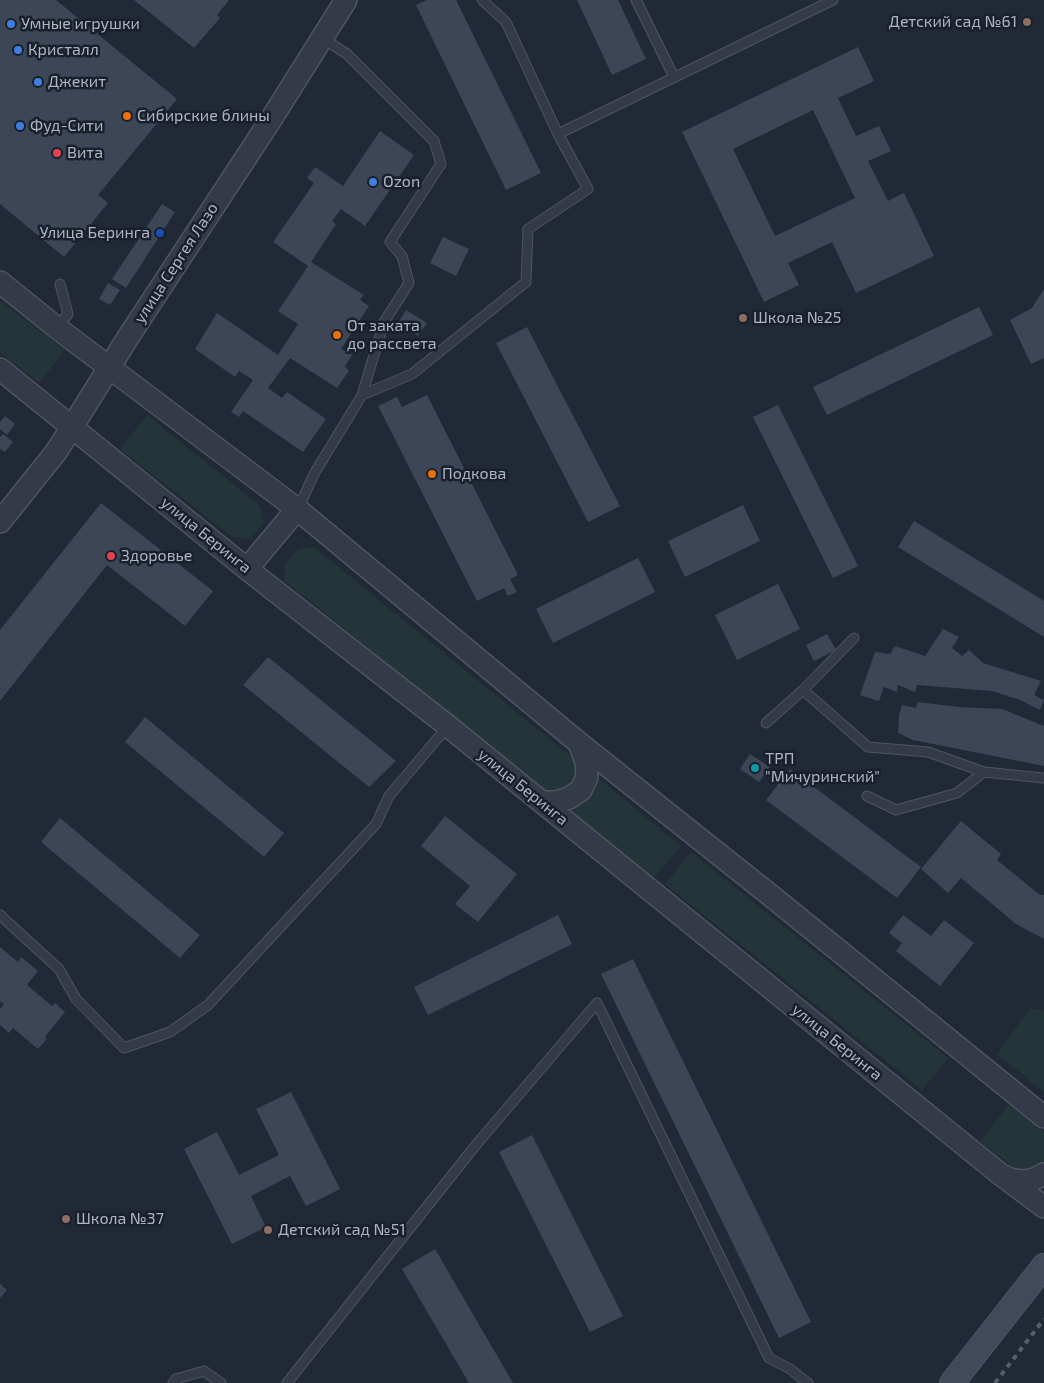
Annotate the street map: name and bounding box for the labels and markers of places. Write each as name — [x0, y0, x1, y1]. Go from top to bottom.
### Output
place label: Детский сад №61 — [889, 12, 1017, 32]
place label: Умные игрушки — [21, 14, 140, 34]
marker: Детский сад №61 — [1021, 16, 1033, 28]
marker: Умные игрушки — [5, 18, 17, 30]
place label: Кристалл — [28, 40, 99, 60]
marker: Кристалл — [12, 44, 24, 56]
place label: Джекит — [48, 72, 106, 92]
marker: Джекит — [32, 76, 44, 88]
place label: Сибирские блины — [137, 106, 270, 126]
marker: Сибирские блины — [121, 110, 133, 122]
place label: Фуд-Сити — [30, 116, 103, 136]
marker: Фуд-Сити — [14, 120, 26, 132]
place label: Вита — [67, 143, 103, 163]
marker: Вита — [51, 147, 63, 159]
place label: Ozon — [383, 172, 420, 192]
marker: Ozon — [367, 176, 379, 188]
place label: Улица Беринга — [39, 223, 150, 243]
marker: Улица Беринга — [154, 227, 166, 239]
place label: Школа №25 — [753, 308, 841, 328]
marker: Школа №25 — [737, 312, 749, 324]
place label: От заката до рассвета — [347, 316, 437, 354]
marker: От заката до рассвета — [331, 329, 343, 341]
place label: Подкова — [442, 464, 506, 484]
marker: Подкова — [426, 468, 438, 480]
place label: Здоровье — [121, 546, 192, 566]
marker: Здоровье — [105, 550, 117, 562]
place label: ТРП "Мичуринский" — [765, 749, 880, 787]
marker: ТРП "Мичуринский" — [749, 762, 761, 774]
place label: Школа №37 — [76, 1209, 164, 1229]
marker: Школа №37 — [60, 1213, 72, 1225]
place label: Детский сад №51 — [278, 1220, 406, 1240]
marker: Детский сад №51 — [262, 1224, 274, 1236]

